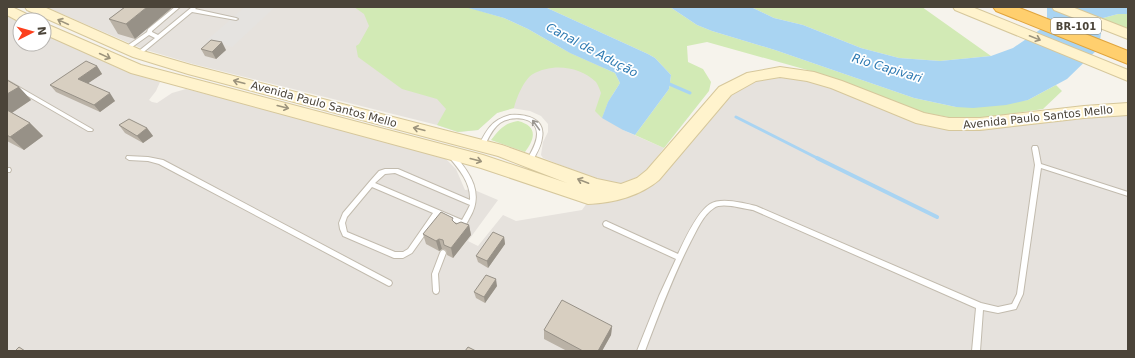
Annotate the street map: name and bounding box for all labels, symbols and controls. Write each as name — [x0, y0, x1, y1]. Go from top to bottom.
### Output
north arrow — [12, 12, 52, 52]
one-way arrow — [58, 17, 70, 25]
road number: BR-101 — [1051, 18, 1101, 34]
water label: Canal de Adução — [544, 20, 640, 80]
text: N — [35, 26, 48, 36]
one-way arrow — [1028, 35, 1040, 43]
water label: Rio Capivari — [850, 51, 924, 85]
one-way arrow — [98, 53, 110, 60]
one-way arrow — [233, 78, 246, 85]
street label: Avenida Paulo Santos Mello — [249, 79, 399, 130]
street label: Avenida Paulo Santos Mello — [962, 103, 1114, 132]
one-way arrow — [276, 104, 289, 112]
one-way arrow — [532, 120, 540, 131]
one-way arrow — [413, 125, 426, 132]
one-way arrow — [469, 157, 482, 164]
one-way arrow — [577, 176, 589, 184]

